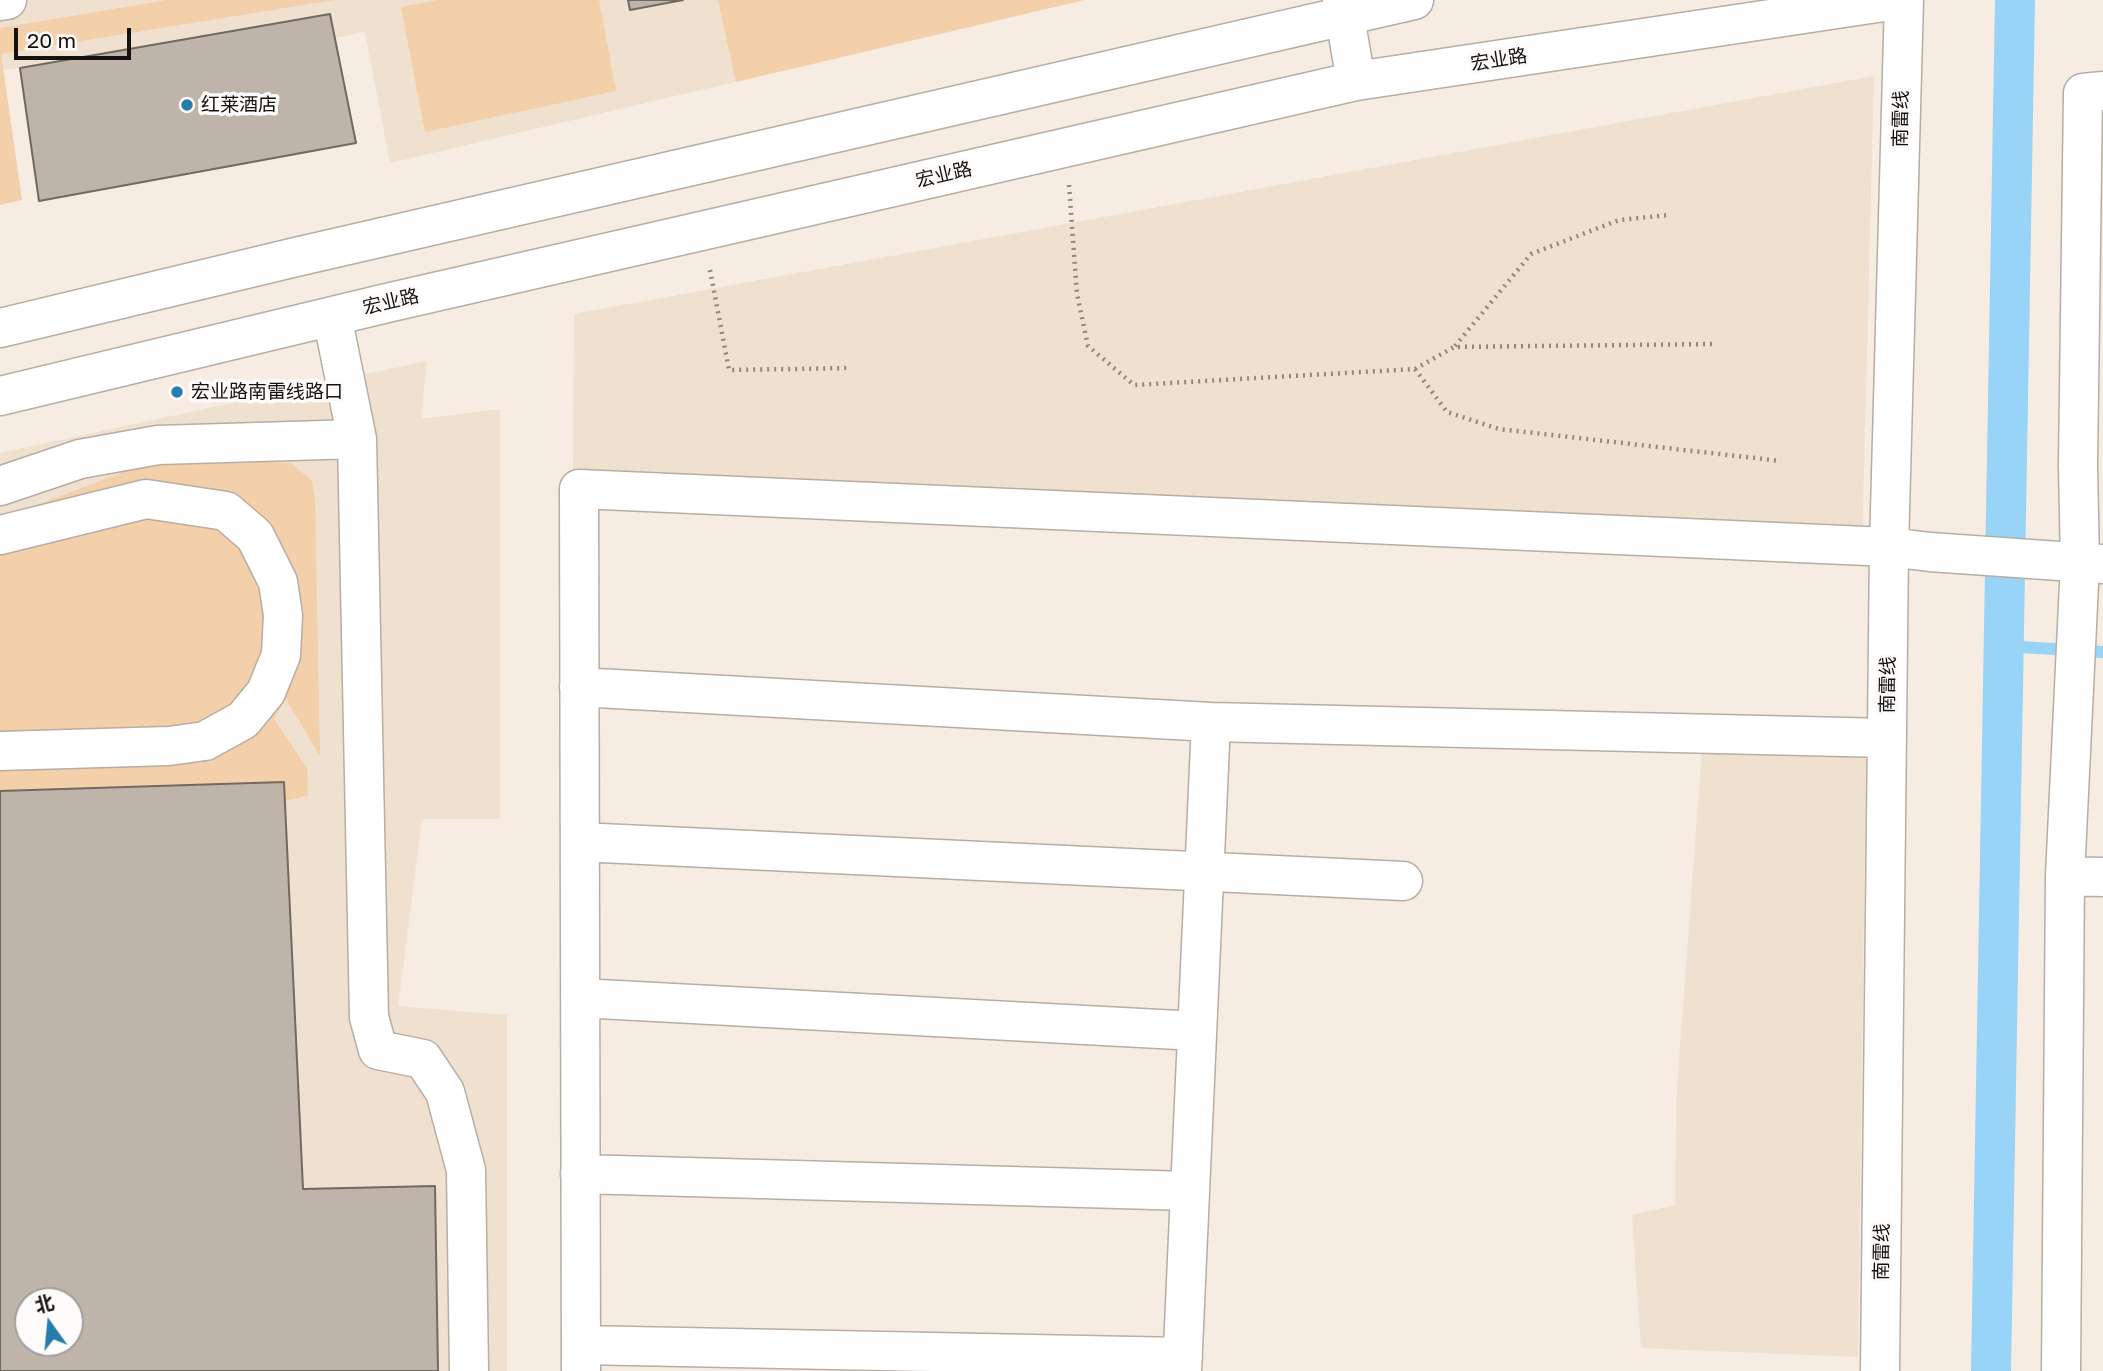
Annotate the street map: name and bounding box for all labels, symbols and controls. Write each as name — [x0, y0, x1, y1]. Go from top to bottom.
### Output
scale bar — [18, 14, 135, 58]
text: 20 m — [27, 27, 76, 53]
street label: 宏业路 — [1469, 44, 1529, 76]
street label: 南雷线 — [1889, 90, 1913, 148]
place label: 红莱酒店 — [201, 94, 277, 116]
marker: 红莱酒店 — [179, 97, 195, 113]
street label: 宏业路 — [914, 157, 974, 193]
street label: 宏业路 — [361, 284, 421, 320]
place label: 宏业路南雷线路口 — [191, 381, 343, 403]
marker: 宏业路南雷线路口 — [169, 384, 185, 400]
street label: 南雷线 — [1876, 656, 1900, 714]
street label: 南雷线 — [1870, 1223, 1894, 1281]
north arrow — [14, 1287, 84, 1357]
text: 北 — [32, 1290, 56, 1317]

